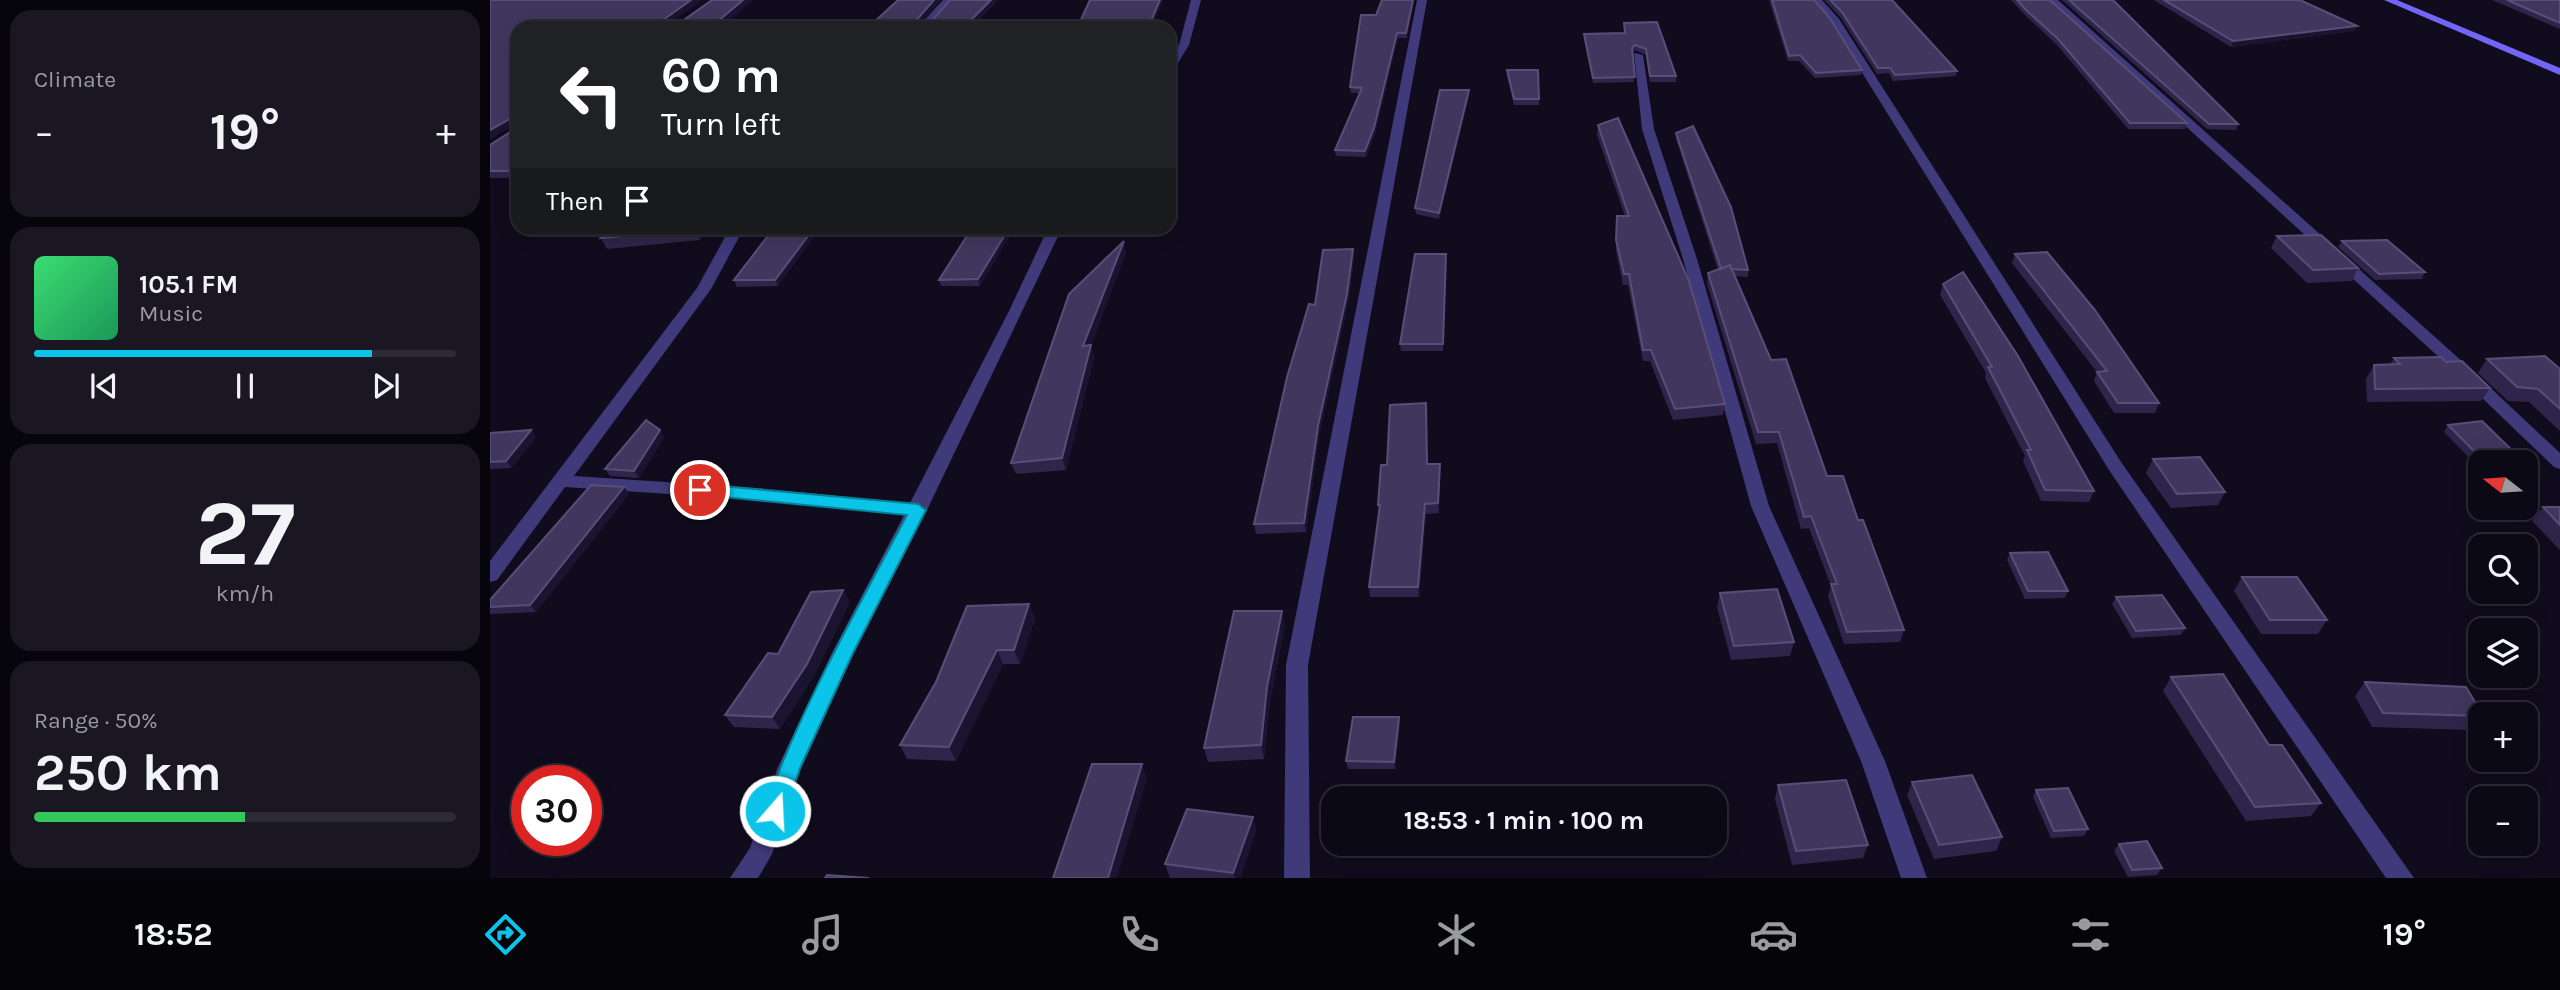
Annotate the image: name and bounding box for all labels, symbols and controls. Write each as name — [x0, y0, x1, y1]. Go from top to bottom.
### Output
text: 60 m — [661, 47, 781, 104]
icon: left — [546, 49, 637, 140]
text: Climate — [34, 66, 116, 93]
text: 19° — [210, 101, 280, 162]
text: Turn left — [661, 106, 781, 143]
text: − — [34, 110, 54, 155]
text: + — [436, 110, 456, 155]
icon: arrive — [618, 182, 656, 220]
text: Then — [546, 186, 604, 217]
text: 105.1 FM — [139, 269, 238, 300]
text: Music — [139, 300, 203, 327]
icon: previous — [85, 367, 123, 405]
icon: pause — [226, 367, 264, 405]
icon: next — [367, 367, 405, 405]
north arrow — [2468, 450, 2538, 520]
map controls — [2468, 450, 2538, 856]
pin — [670, 460, 730, 520]
icon: arrive — [681, 471, 719, 509]
text: 27 — [195, 481, 295, 587]
button: search — [2468, 534, 2538, 604]
text: km/h — [216, 580, 274, 607]
button: layers — [2468, 618, 2538, 688]
button: + — [2468, 702, 2538, 772]
text: Range · 50% — [34, 707, 158, 734]
text: 250 km — [34, 742, 222, 803]
speed limit sign: 30 — [511, 765, 602, 856]
position arrow — [738, 774, 812, 848]
button: − — [2468, 786, 2538, 856]
text: 18:53 · 1 min · 100 m — [1404, 805, 1644, 836]
icon: directions — [481, 910, 530, 959]
icon: music — [798, 910, 847, 959]
icon: phone — [1115, 910, 1164, 959]
icon: climate — [1432, 910, 1481, 959]
icon: car — [1749, 910, 1798, 959]
icon: filters — [2066, 910, 2115, 959]
text: 18:52 — [134, 916, 213, 953]
text: 19° — [2383, 916, 2426, 953]

